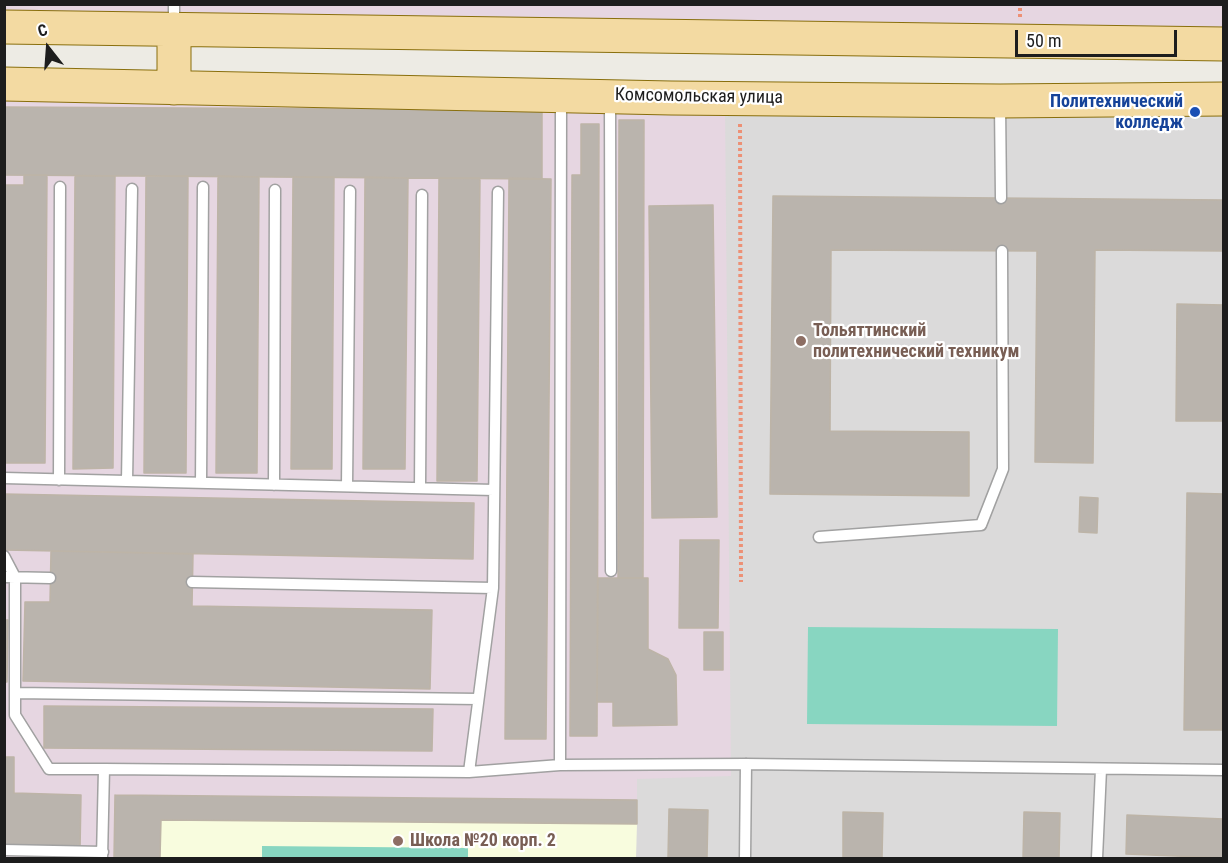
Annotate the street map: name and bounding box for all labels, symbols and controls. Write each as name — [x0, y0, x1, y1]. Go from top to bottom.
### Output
north arrow — [18, 18, 78, 78]
scale bar — [1018, 18, 1180, 56]
text: С — [35, 20, 50, 41]
text: 50 m — [1026, 30, 1061, 51]
street label: Комсомольская улица — [615, 85, 783, 109]
place label: Политехнический колледж — [1050, 91, 1183, 134]
marker: Политехнический колледж — [1188, 105, 1202, 119]
place label: Тольяттинский политехнический техникум — [813, 320, 1019, 362]
marker: Тольяттинский политехнический техникум — [794, 334, 808, 348]
place label: Школа №20 корп. 2 — [410, 830, 556, 852]
marker: Школа №20 корп. 2 — [391, 834, 405, 848]

